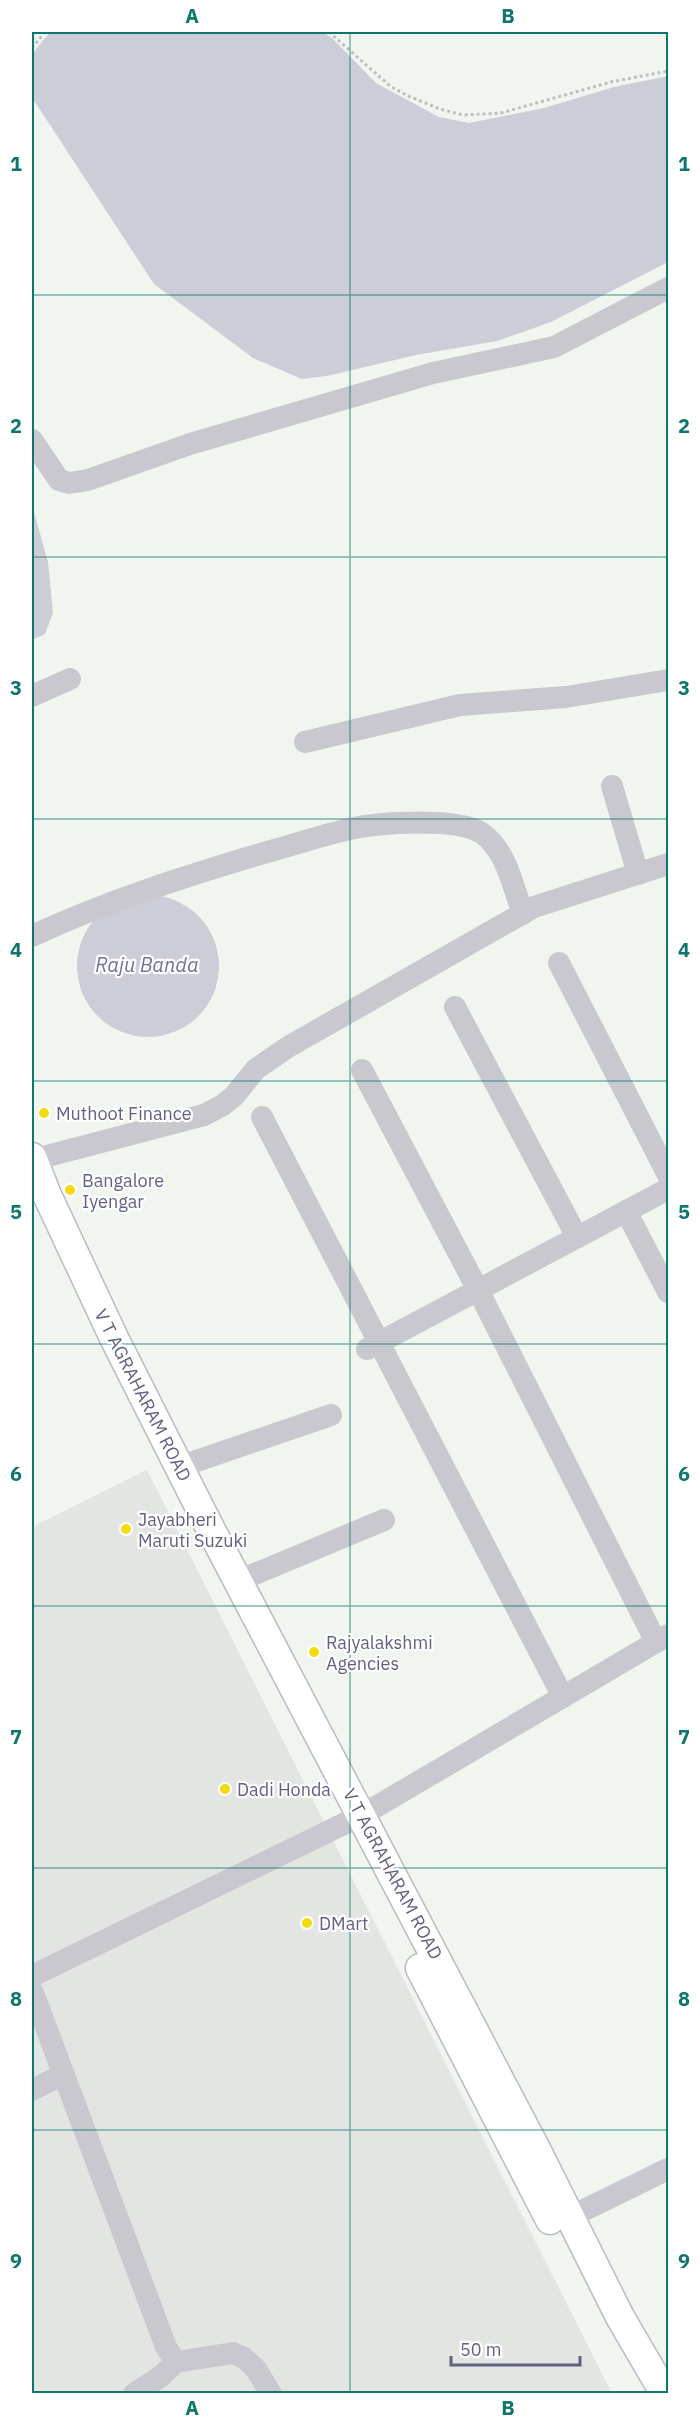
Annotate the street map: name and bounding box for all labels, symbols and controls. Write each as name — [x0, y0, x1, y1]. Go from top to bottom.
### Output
text: A — [185, 2, 199, 29]
text: B — [501, 2, 515, 29]
text: 1 — [10, 150, 22, 177]
text: 1 — [678, 150, 690, 177]
text: 2 — [10, 412, 22, 439]
text: 2 — [678, 412, 690, 439]
text: 3 — [10, 674, 22, 701]
text: 3 — [678, 674, 690, 701]
text: 4 — [10, 936, 22, 963]
text: 4 — [678, 936, 690, 963]
water label: Raju Banda — [95, 951, 199, 978]
place label: Muthoot Finance — [56, 1102, 192, 1125]
marker: Muthoot Finance — [37, 1106, 51, 1120]
place label: Bangalore Iyengar — [82, 1169, 164, 1213]
marker: Bangalore Iyengar — [63, 1183, 77, 1197]
text: 5 — [10, 1198, 22, 1225]
text: 5 — [678, 1198, 690, 1225]
street label: V T AGRAHARAM ROAD — [90, 1305, 196, 1485]
text: 6 — [10, 1460, 22, 1487]
text: 6 — [678, 1460, 690, 1487]
place label: Jayabheri Maruti Suzuki — [138, 1508, 247, 1552]
marker: Jayabheri Maruti Suzuki — [119, 1522, 133, 1536]
place label: Rajyalakshmi Agencies — [326, 1631, 433, 1675]
marker: Rajyalakshmi Agencies — [307, 1645, 321, 1659]
text: 7 — [10, 1723, 22, 1750]
text: 7 — [678, 1723, 690, 1750]
place label: Dadi Honda — [237, 1778, 331, 1801]
marker: Dadi Honda — [218, 1782, 232, 1796]
street label: V T AGRAHARAM ROAD — [338, 1785, 448, 1963]
place label: DMart — [319, 1912, 368, 1935]
marker: DMart — [300, 1916, 314, 1930]
text: 8 — [10, 1985, 22, 2012]
text: 8 — [678, 1985, 690, 2012]
text: 9 — [10, 2247, 22, 2274]
text: 9 — [678, 2247, 690, 2274]
scale bar — [451, 2329, 580, 2367]
text: 50 m — [460, 2338, 502, 2361]
text: A — [185, 2394, 199, 2421]
text: B — [501, 2394, 515, 2421]

